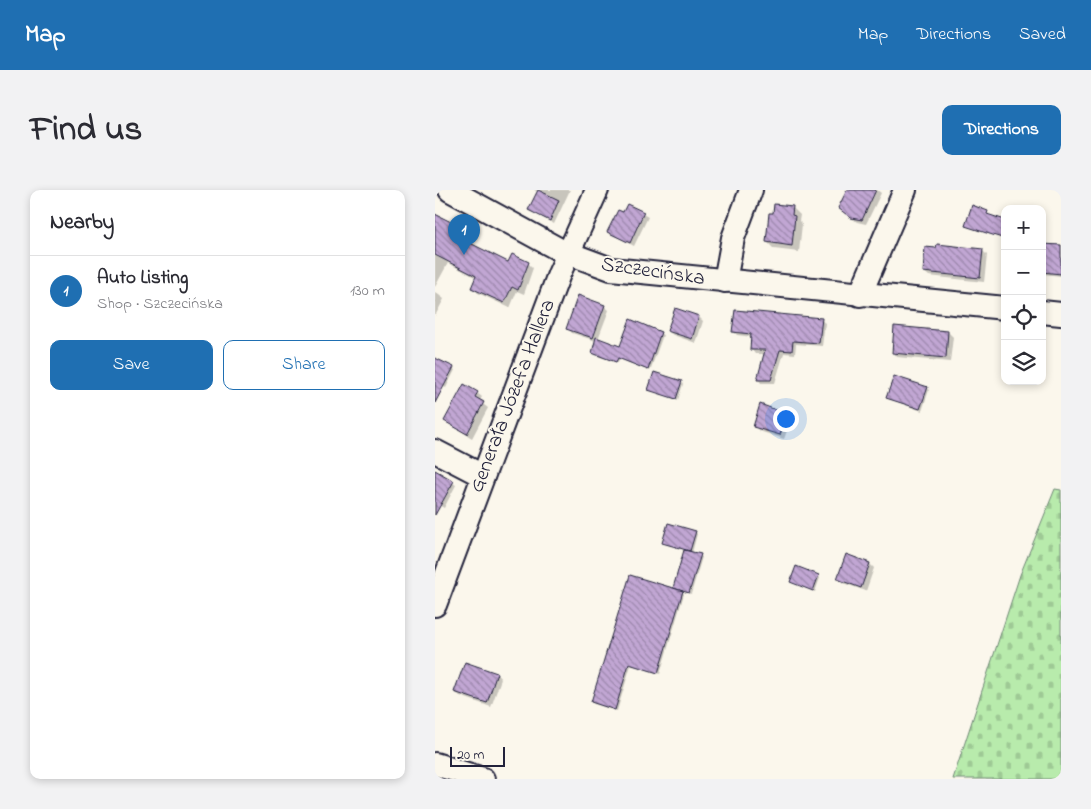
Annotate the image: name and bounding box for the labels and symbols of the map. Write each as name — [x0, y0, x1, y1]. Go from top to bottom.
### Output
pin: 1 — [448, 214, 480, 255]
street label: Szczecińska — [599, 250, 707, 294]
street label: Generała Józefa Hallera — [462, 295, 564, 497]
your location — [773, 406, 799, 432]
scale bar — [450, 744, 505, 767]

